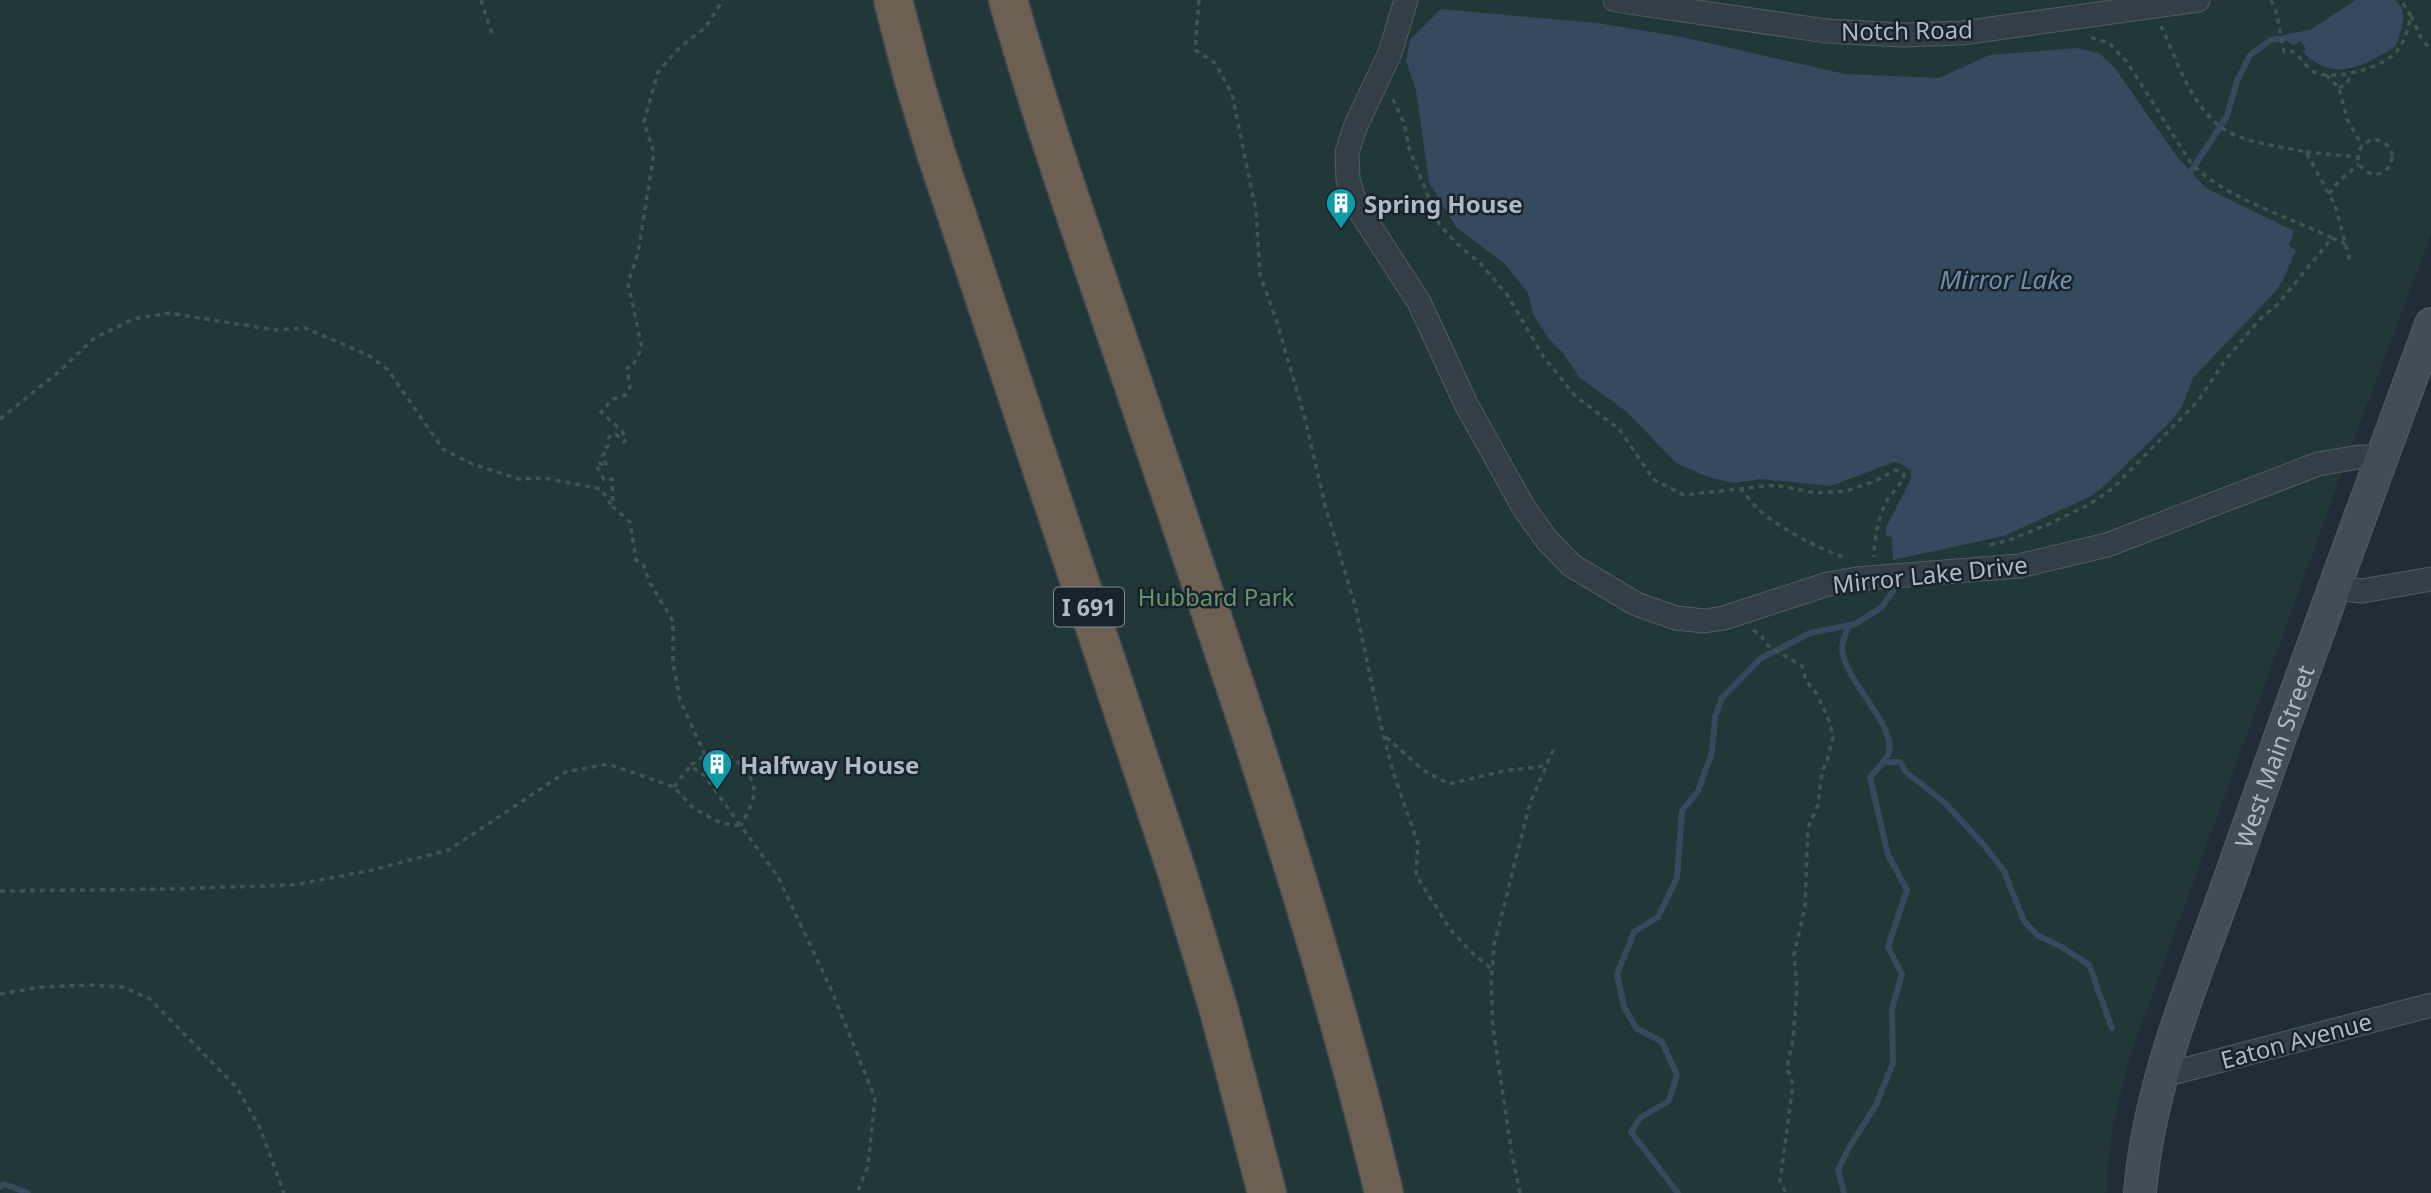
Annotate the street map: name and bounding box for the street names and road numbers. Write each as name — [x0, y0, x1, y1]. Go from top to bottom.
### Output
street label: Notch Road — [1841, 12, 1973, 48]
street label: Mirror Lake Drive — [1831, 547, 2029, 601]
road number: I 691 — [1054, 587, 1124, 626]
street label: West Main Street — [2226, 660, 2321, 852]
street label: Eaton Avenue — [2217, 1004, 2375, 1076]

